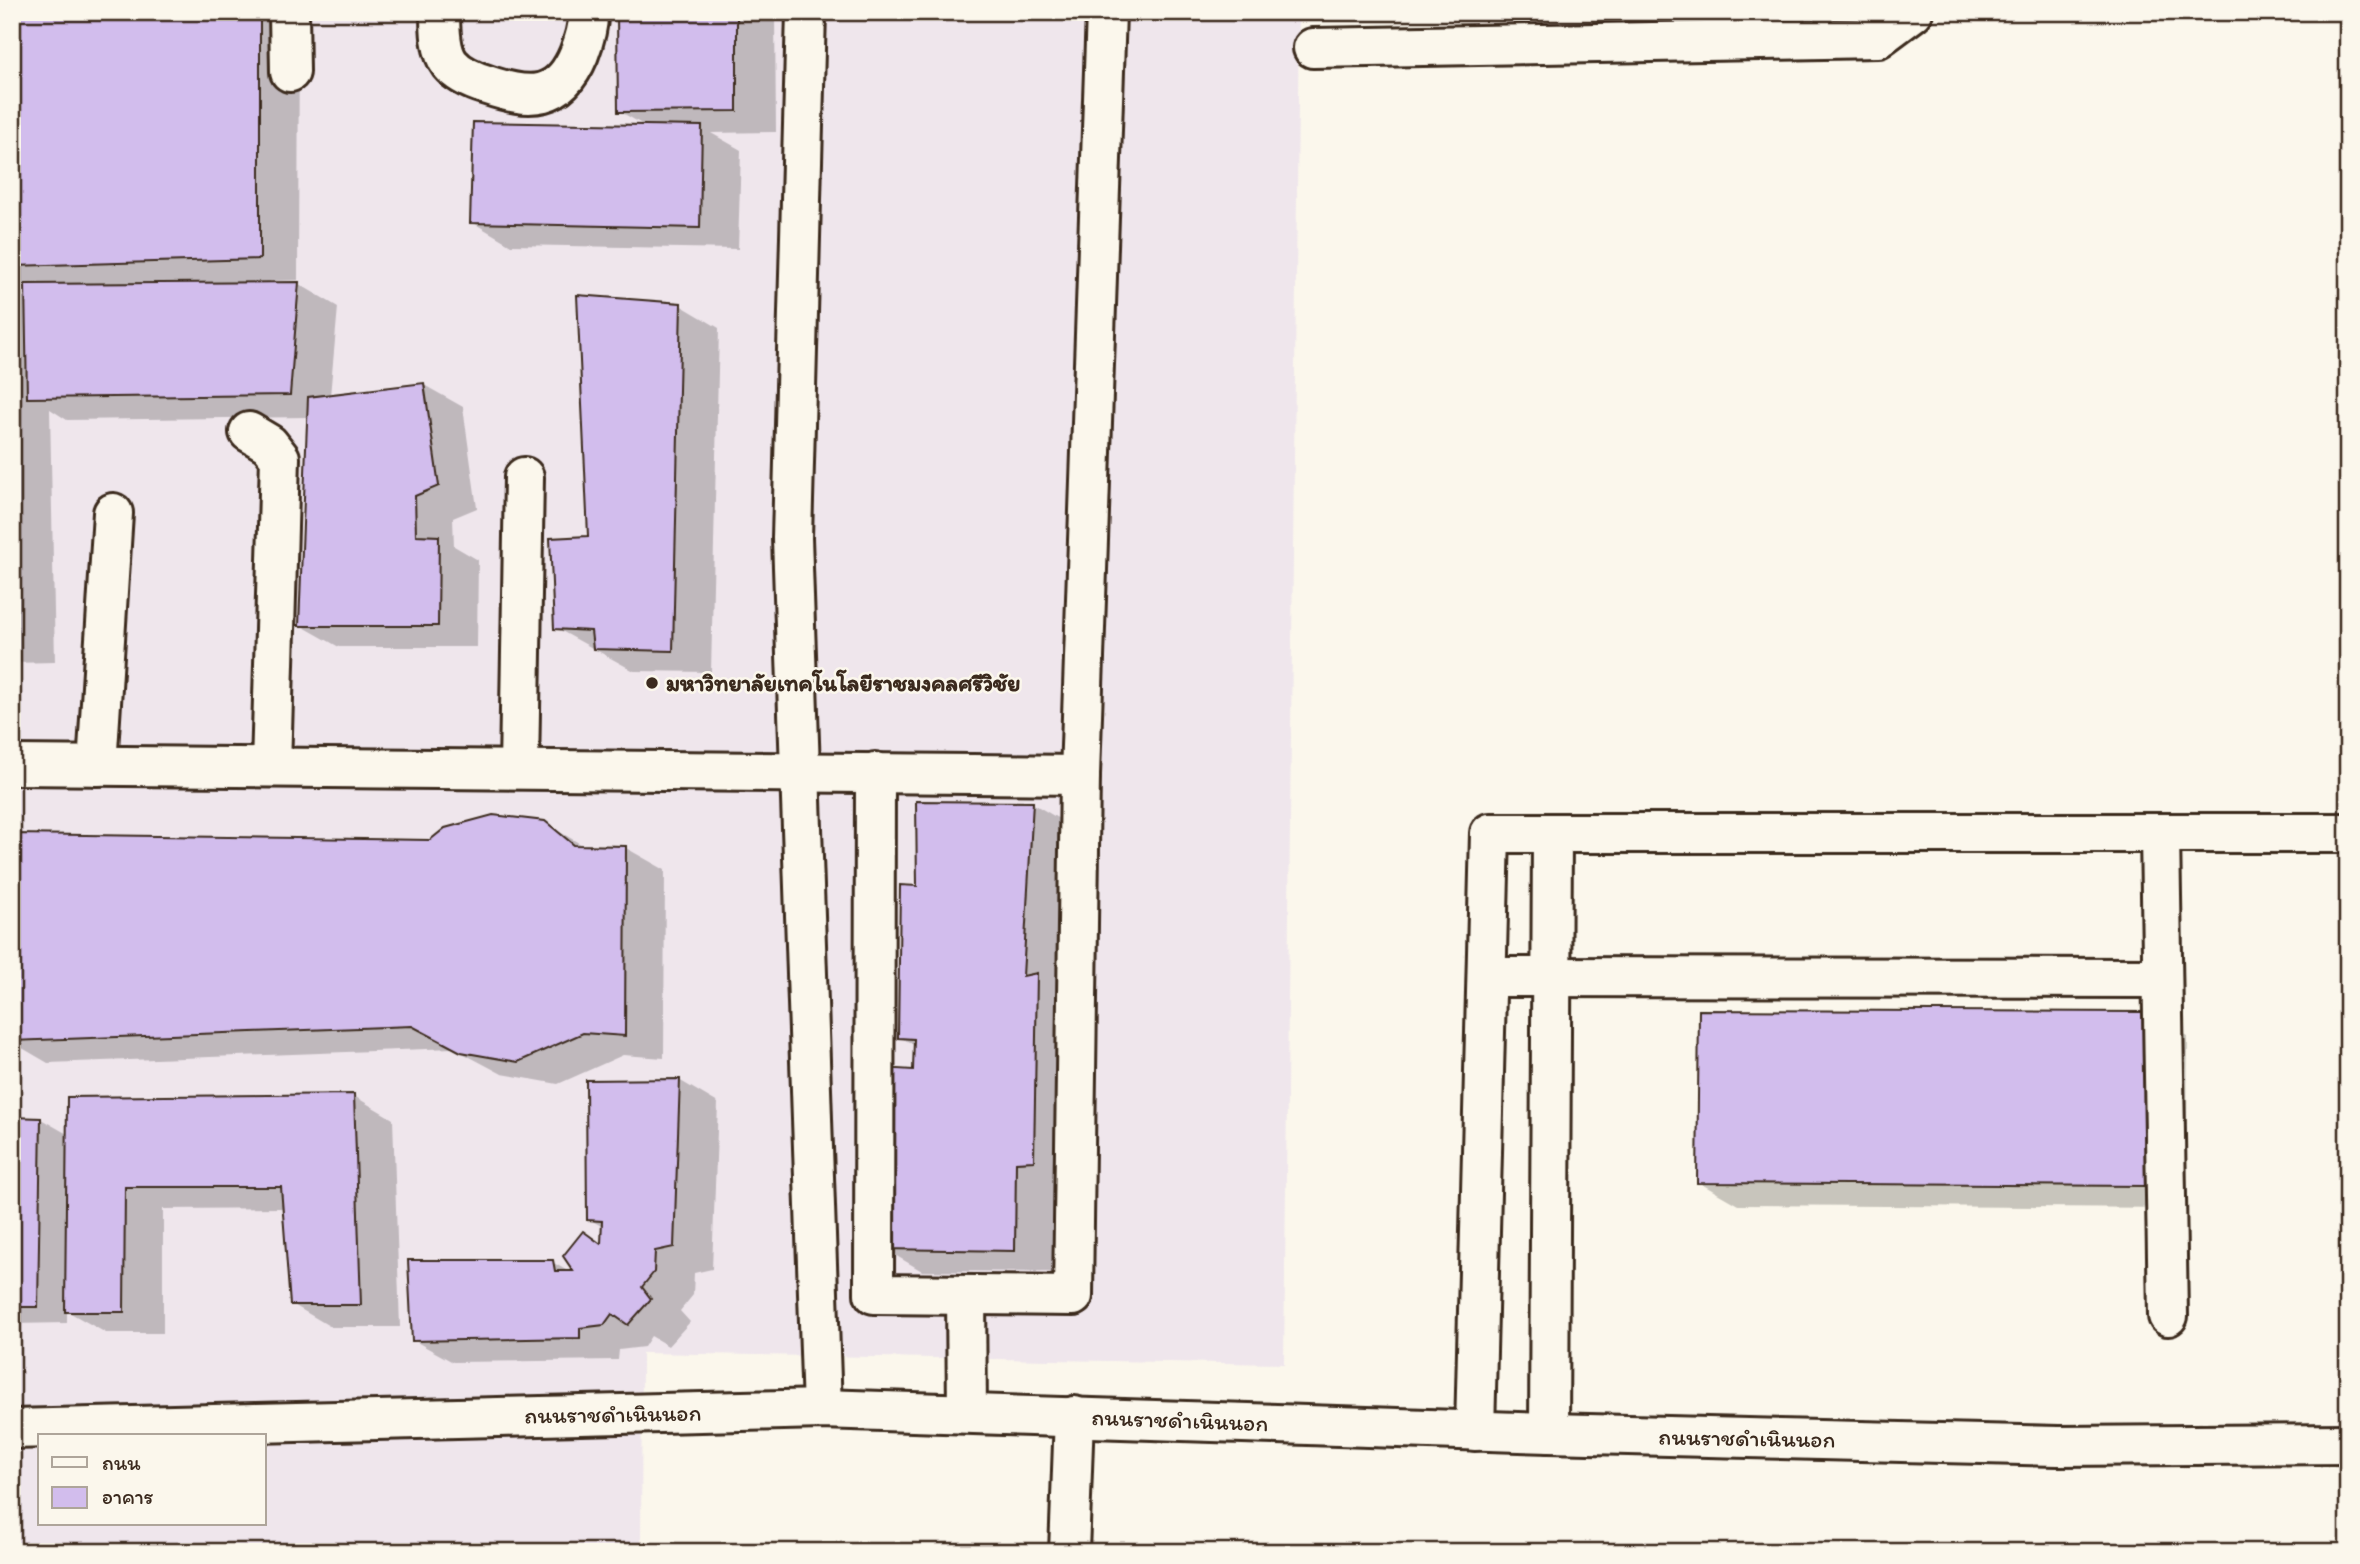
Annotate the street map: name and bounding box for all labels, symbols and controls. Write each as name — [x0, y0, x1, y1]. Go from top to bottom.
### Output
place label: มหาวิทยาลัยเทคโนโลยีราชมงคลศรีวิชัย — [666, 669, 1020, 697]
marker: มหาวิทยาลัยเทคโนโลยีราชมงคลศรีวิชัย — [644, 675, 660, 691]
street label: ถนนราชดำเนินนอก — [524, 1398, 702, 1430]
street label: ถนนราชดำเนินนอก — [1091, 1403, 1269, 1437]
street label: ถนนราชดำเนินนอก — [1658, 1422, 1836, 1454]
legend — [38, 1434, 266, 1526]
text: ถนน — [102, 1450, 141, 1475]
text: อาคาร — [102, 1484, 154, 1509]

